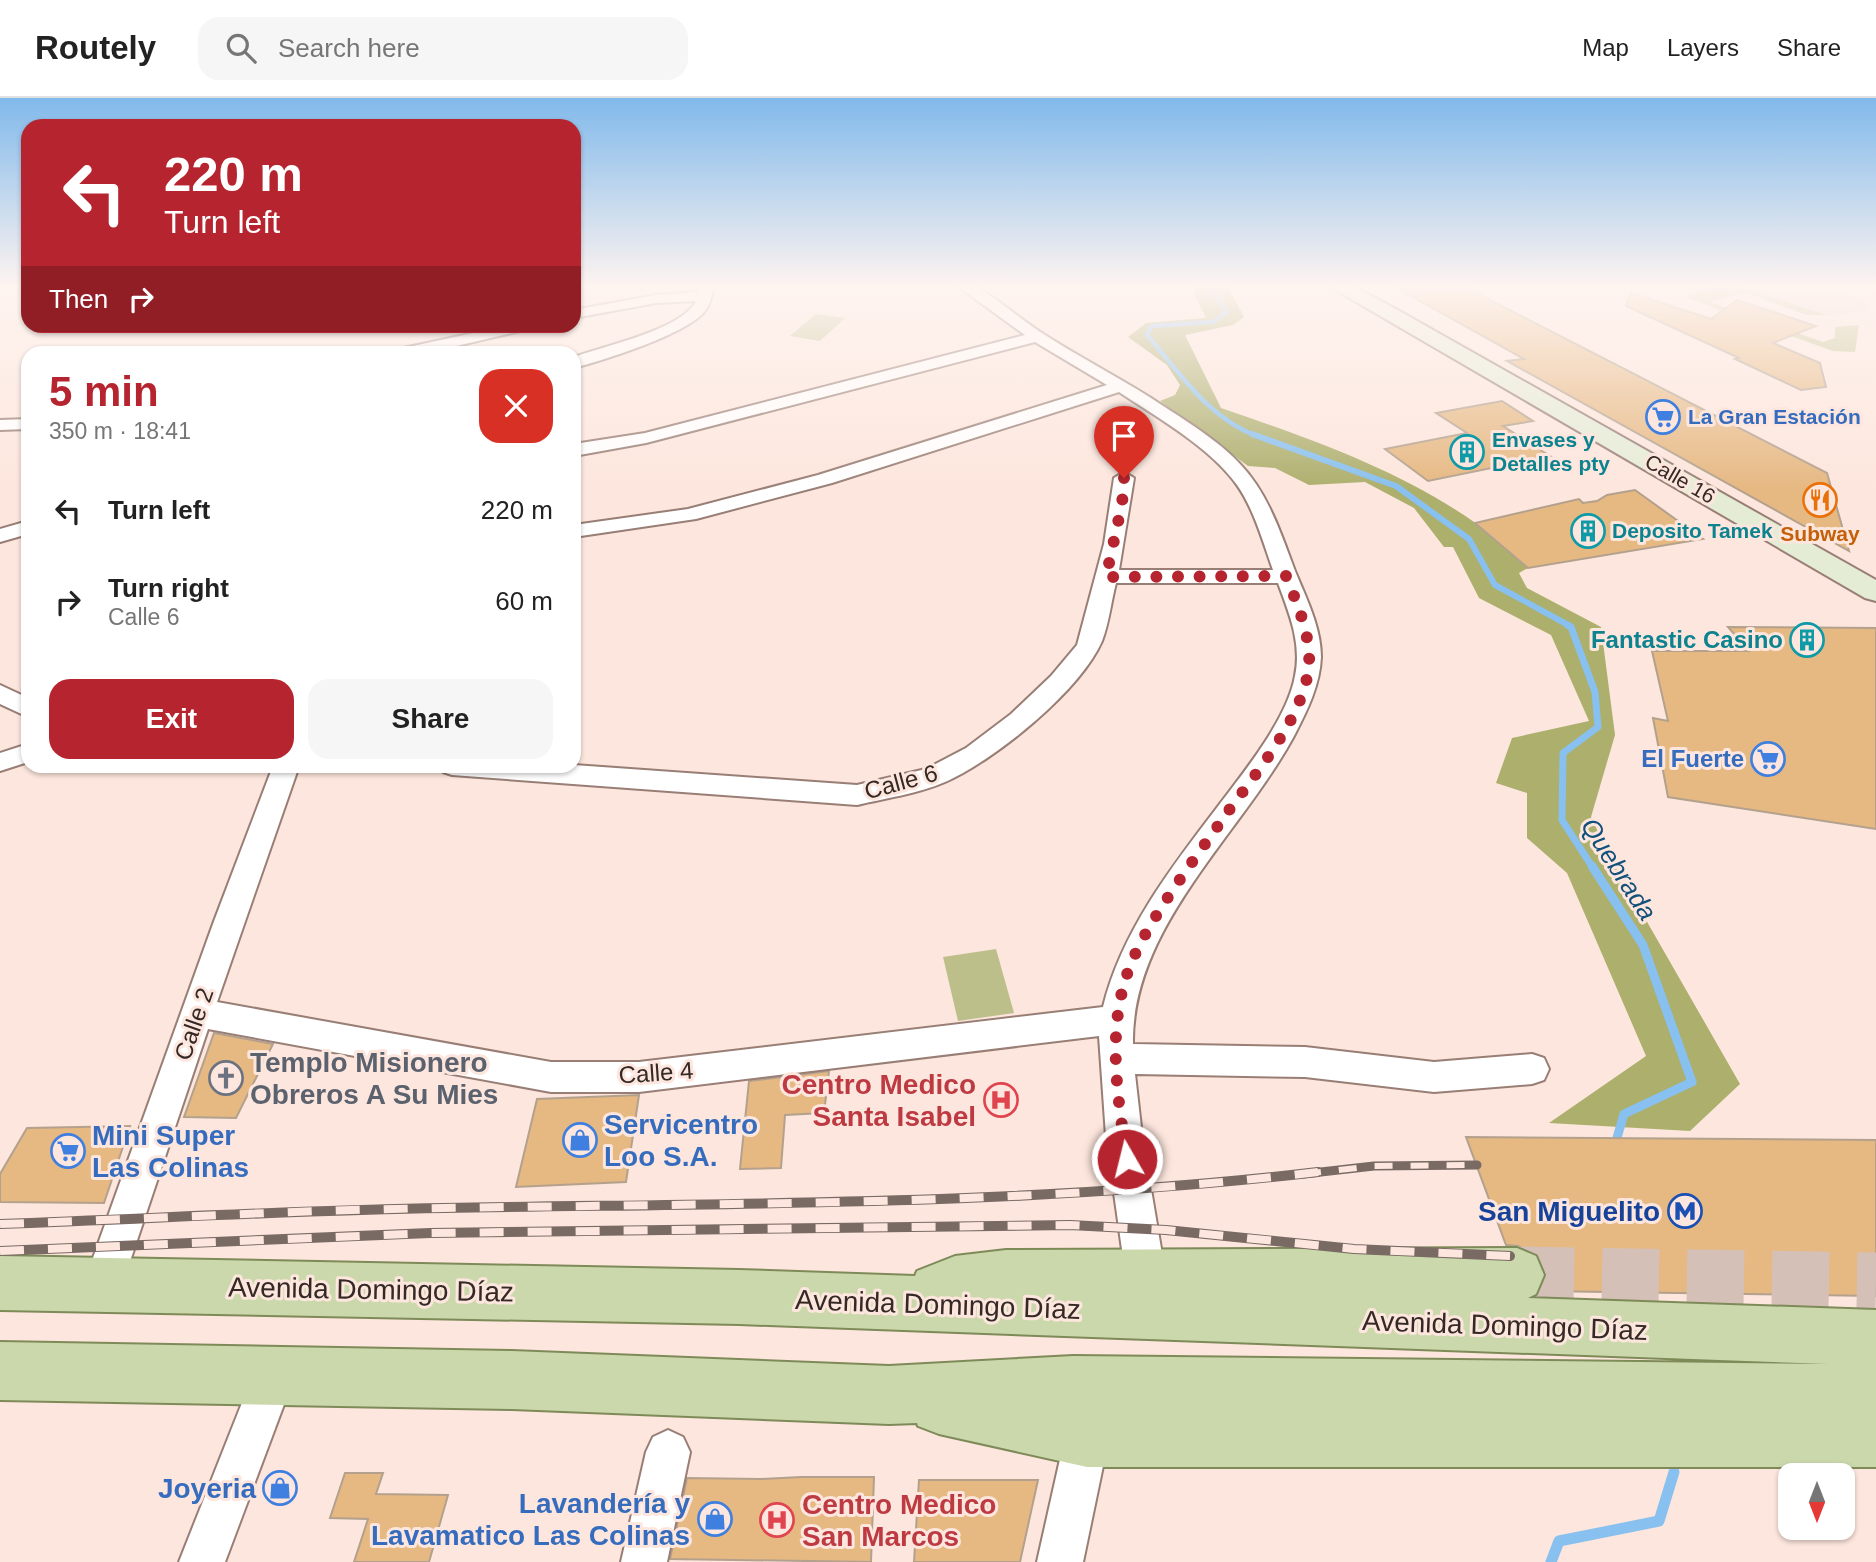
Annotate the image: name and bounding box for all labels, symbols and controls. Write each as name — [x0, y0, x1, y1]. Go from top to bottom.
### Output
search box — [198, 17, 688, 80]
text: Routely — [35, 29, 156, 66]
icon: search — [222, 29, 260, 67]
text: Search here — [278, 33, 420, 63]
text: Map — [1582, 34, 1629, 61]
text: Layers — [1667, 34, 1739, 61]
text: Share — [1777, 34, 1841, 61]
icon: left — [49, 147, 140, 238]
text: 220 m — [164, 147, 303, 201]
text: Turn left — [164, 204, 280, 240]
icon: right — [122, 280, 160, 318]
text: Then — [49, 284, 108, 314]
text: 5 min — [49, 368, 159, 415]
button: close — [479, 369, 553, 443]
supermarket icon: La Gran Estación — [1644, 398, 1682, 436]
place label: La Gran Estación — [1688, 405, 1861, 428]
pin — [1094, 406, 1154, 478]
icon: arrive — [1105, 417, 1143, 455]
text: 350 m · 18:41 — [49, 418, 191, 444]
place label: Envases y Detalles pty — [1492, 428, 1610, 475]
building icon: Envases y Detalles pty — [1448, 433, 1486, 471]
street label: Calle 16 — [1641, 449, 1719, 508]
restaurant icon: Subway — [1801, 481, 1839, 519]
icon: left — [49, 492, 87, 530]
text: Turn left — [108, 495, 210, 525]
text: 220 m — [481, 495, 553, 525]
building icon: Deposito Tamek — [1569, 512, 1607, 550]
place label: Deposito Tamek — [1612, 519, 1773, 542]
place label: Subway — [1780, 522, 1860, 545]
text: Turn right — [108, 573, 229, 603]
icon: right — [49, 583, 87, 621]
text: 60 m — [495, 586, 553, 616]
text: Calle 6 — [108, 604, 180, 630]
building icon: Fantastic Casino — [1788, 621, 1826, 659]
place label: Fantastic Casino — [1591, 626, 1783, 653]
button: Exit — [49, 679, 294, 759]
button: Share — [308, 679, 553, 759]
supermarket icon: El Fuerte — [1749, 740, 1787, 778]
place label: El Fuerte — [1641, 745, 1744, 772]
street label: Calle 6 — [861, 759, 940, 804]
water label: Quebrada — [1575, 812, 1663, 926]
street label: Calle 2 — [169, 984, 218, 1064]
place label: Templo Misionero Obreros A Su Mies — [250, 1047, 498, 1110]
street label: Calle 4 — [618, 1056, 694, 1089]
church icon: Templo Misionero Obreros A Su Mies — [207, 1059, 245, 1097]
place label: Centro Medico Santa Isabel — [782, 1069, 976, 1132]
hospital icon: Centro Medico Santa Isabel — [982, 1081, 1020, 1119]
place label: Servicentro Loo S.A. — [604, 1109, 758, 1172]
place label: Mini Super Las Colinas — [92, 1120, 249, 1183]
shop icon: Servicentro Loo S.A. — [561, 1121, 599, 1159]
position arrow — [1090, 1122, 1164, 1196]
supermarket icon: Mini Super Las Colinas — [49, 1132, 87, 1170]
metro station icon: San Miguelito — [1666, 1192, 1704, 1230]
place label: San Miguelito — [1478, 1196, 1660, 1227]
street label: Avenida Domingo Díaz — [228, 1272, 514, 1307]
street label: Avenida Domingo Díaz — [795, 1284, 1081, 1325]
street label: Avenida Domingo Díaz — [1362, 1305, 1648, 1346]
north arrow — [1778, 1463, 1855, 1540]
map controls — [1778, 1463, 1855, 1540]
shop icon: Joyeria — [261, 1469, 299, 1507]
place label: Joyeria — [158, 1473, 256, 1504]
place label: Lavandería y Lavamatico Las Colinas — [371, 1488, 690, 1551]
place label: Centro Medico San Marcos — [802, 1489, 996, 1552]
shop icon: Lavandería y Lavamatico Las Colinas — [696, 1500, 734, 1538]
hospital icon: Centro Medico San Marcos — [758, 1501, 796, 1539]

